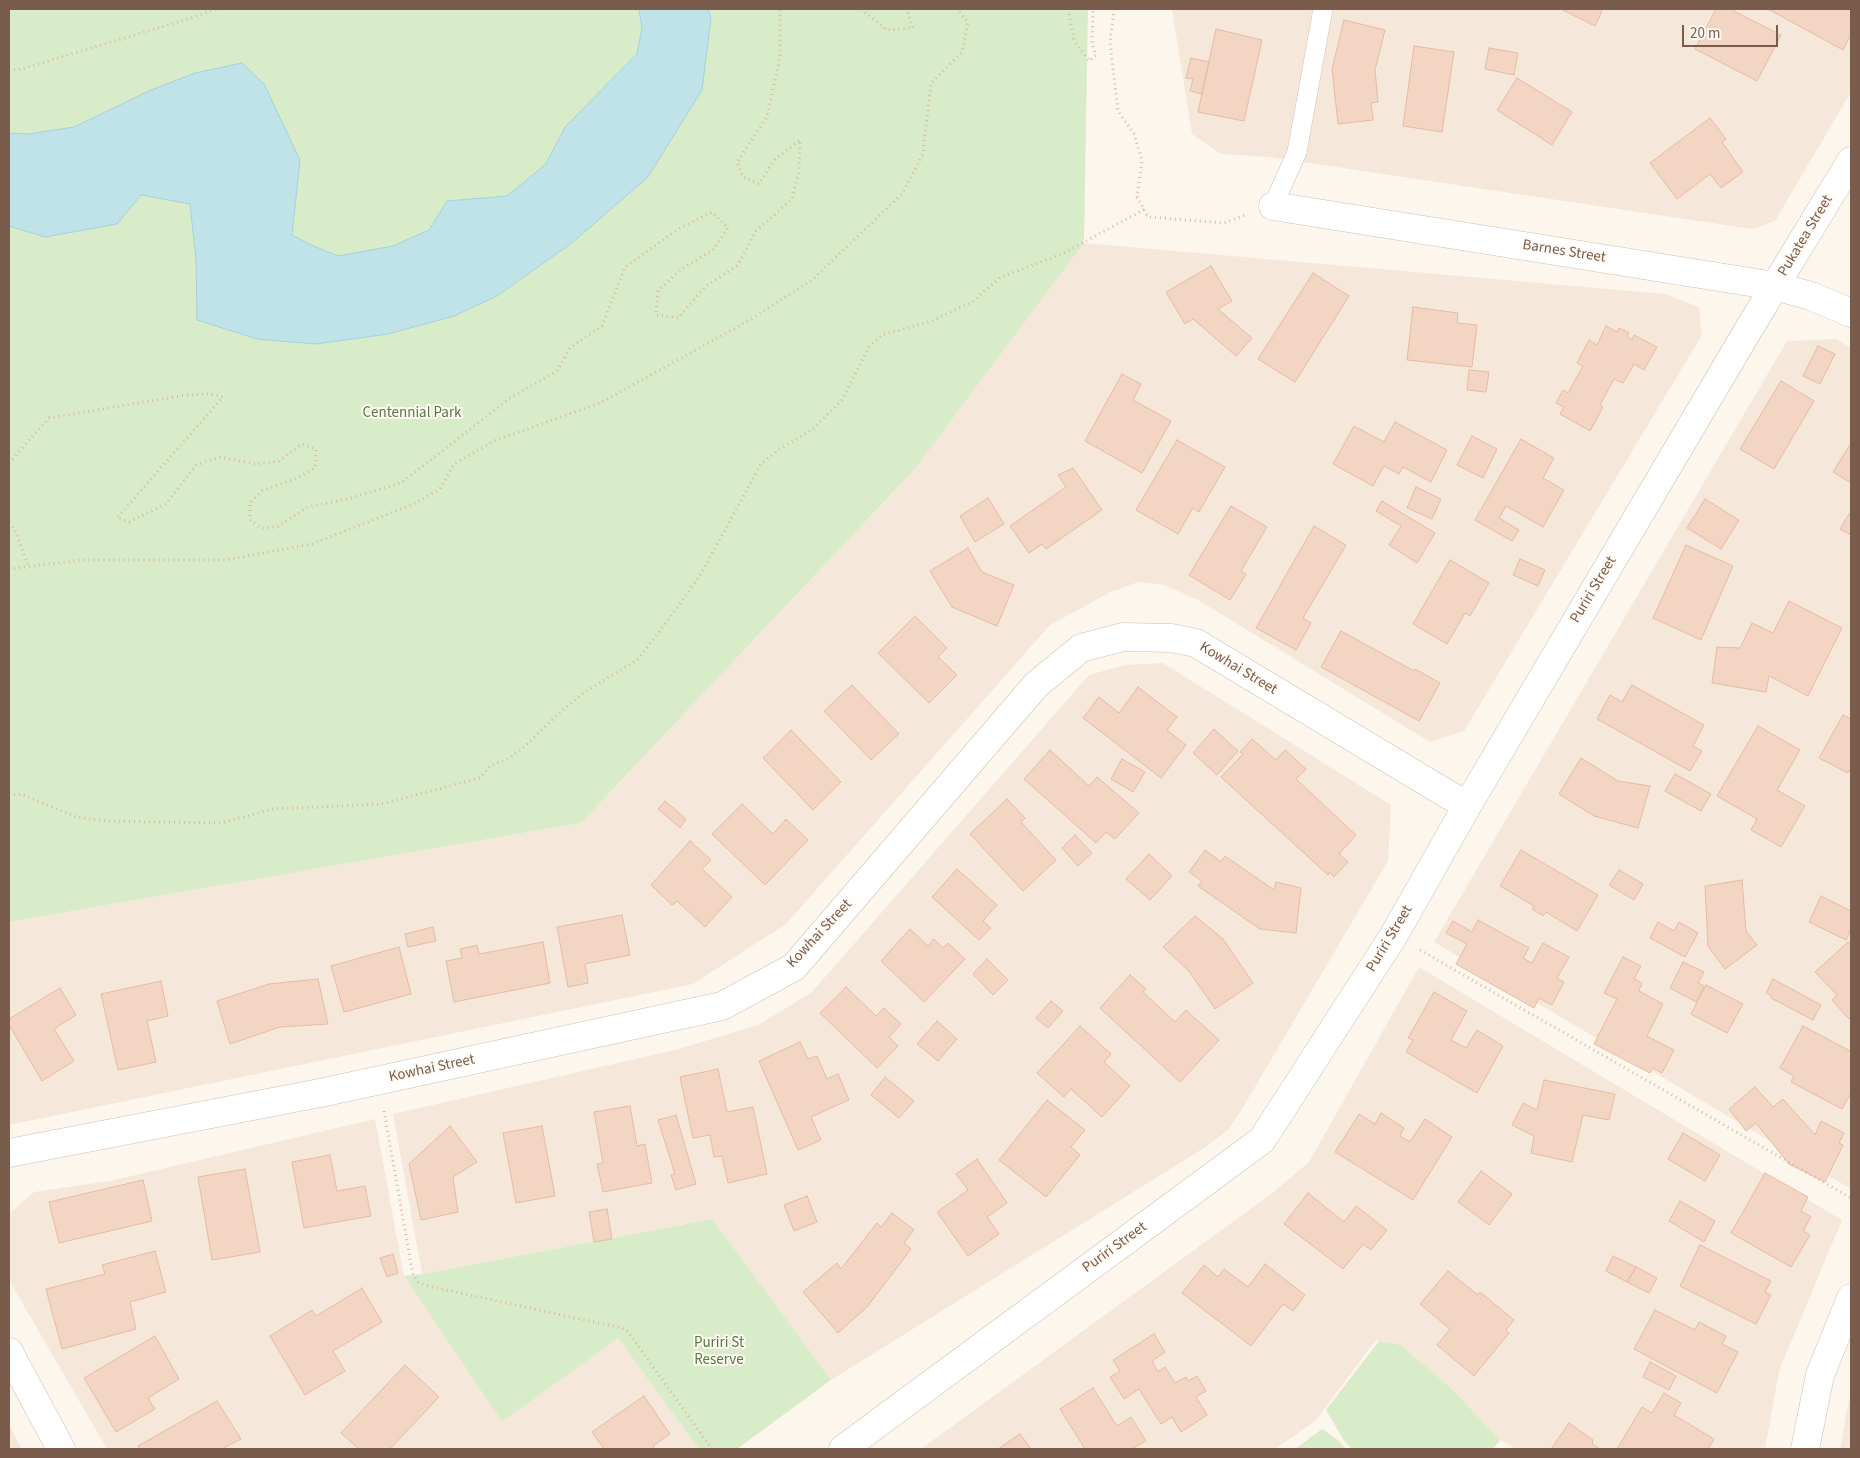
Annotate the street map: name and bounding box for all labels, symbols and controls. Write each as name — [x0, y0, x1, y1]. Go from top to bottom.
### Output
scale bar — [1685, 15, 1781, 47]
text: 20 m — [1690, 23, 1720, 44]
street label: Pukatea Street — [1775, 192, 1837, 280]
street label: Barnes Street — [1521, 237, 1607, 267]
park label: Centennial Park — [362, 405, 462, 423]
street label: Puriri Street — [1567, 553, 1621, 627]
street label: Kowhai Street — [1196, 639, 1280, 699]
street label: Kowhai Street — [784, 896, 856, 972]
street label: Puriri Street — [1363, 902, 1417, 976]
street label: Kowhai Street — [387, 1051, 477, 1087]
street label: Puriri Street — [1079, 1219, 1151, 1277]
park label: Puriri St Reserve — [694, 1335, 744, 1370]

